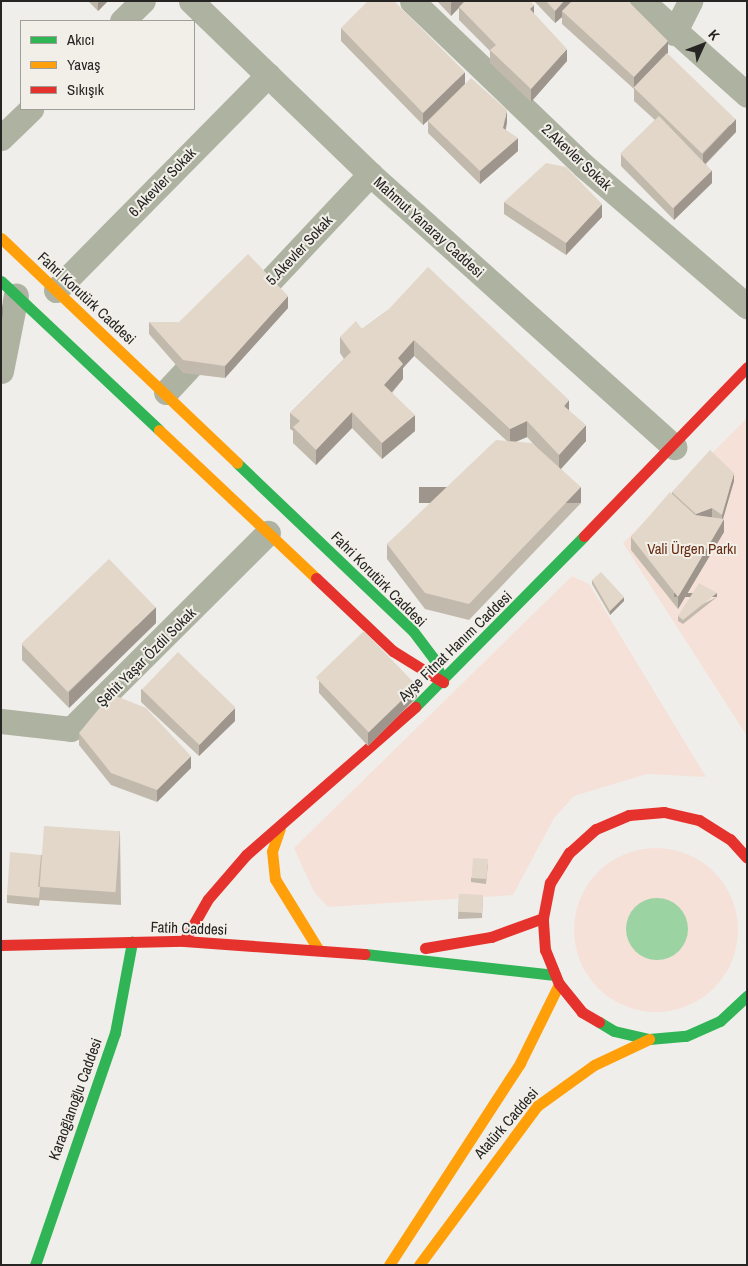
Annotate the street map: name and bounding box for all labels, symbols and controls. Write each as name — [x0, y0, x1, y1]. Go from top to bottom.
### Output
legend — [20, 20, 195, 110]
north arrow — [678, 20, 728, 70]
text: K — [705, 26, 723, 44]
text: Akıcı — [67, 29, 94, 50]
text: Yavaş — [67, 54, 100, 75]
text: Sıkışık — [67, 79, 104, 100]
street label: 2.Akevler Sokak — [538, 120, 616, 194]
street label: 6.Akevler Sokak — [125, 144, 199, 220]
street label: Mahmut Yanaray Caddesi — [370, 173, 488, 281]
street label: 5.Akevler Sokak — [262, 211, 336, 289]
street label: Fahri Korutürk Caddesi — [34, 248, 140, 348]
street label: Fahri Korutürk Caddesi — [328, 528, 430, 630]
park label: Vali Ürgen Parkı — [647, 540, 737, 558]
street label: Ayşe Fitnat Hanım Caddesi — [394, 587, 516, 705]
street label: Şehit Yaşar Özdil Sokak — [93, 604, 199, 710]
street label: Fatih Caddesi — [150, 918, 228, 938]
street label: Karaoğlanoğlu Caddesi — [45, 1036, 105, 1162]
street label: Atatürk Caddesi — [470, 1084, 542, 1162]

